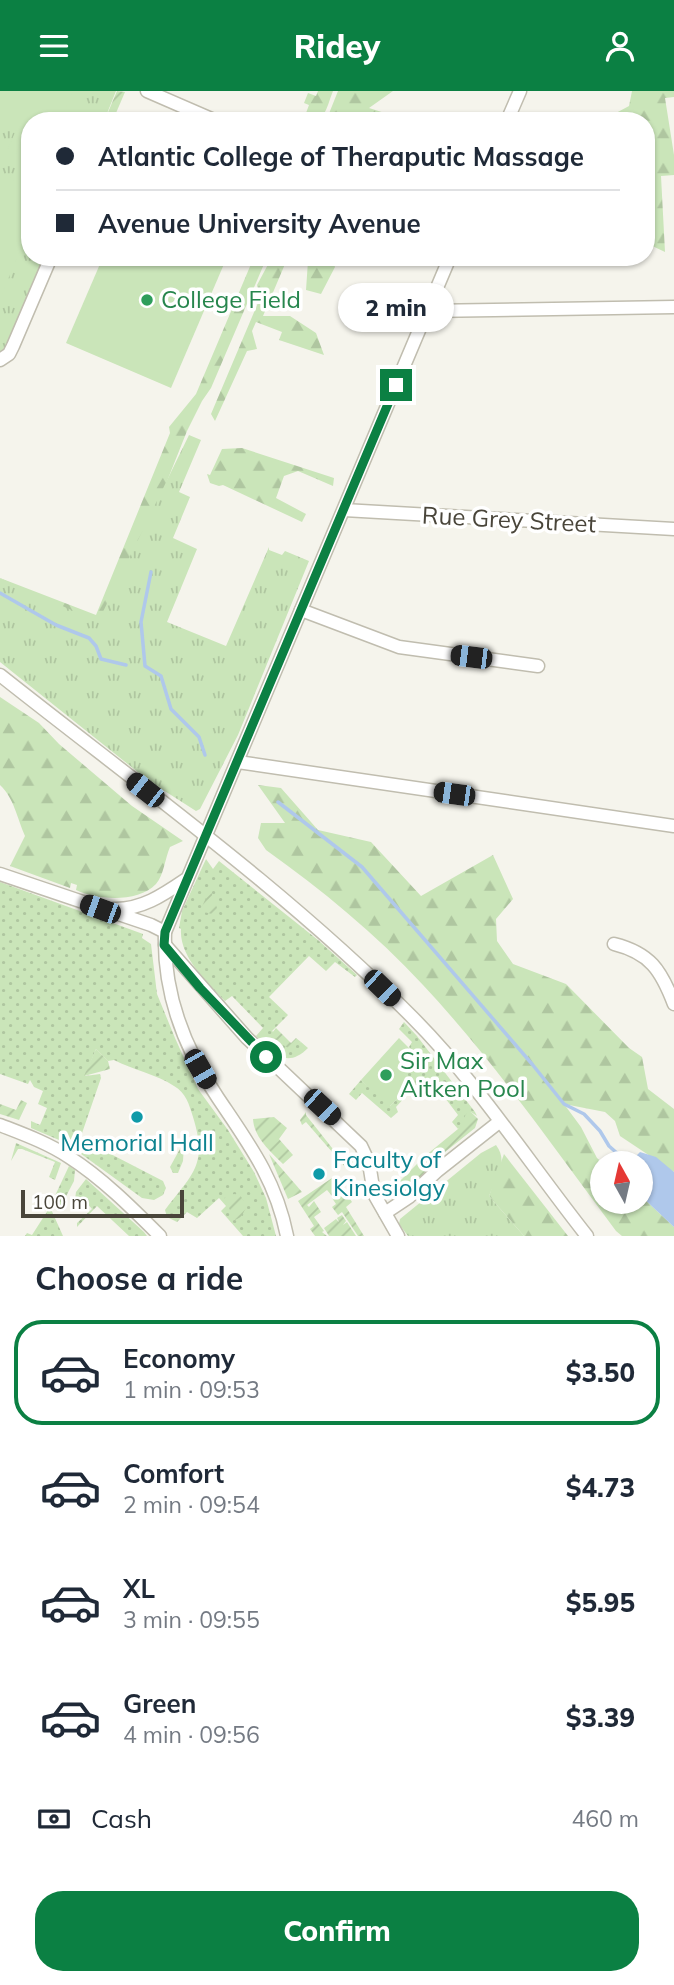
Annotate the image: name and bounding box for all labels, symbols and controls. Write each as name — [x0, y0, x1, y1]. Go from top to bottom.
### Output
text: Ridey — [294, 26, 380, 66]
icon: menu — [35, 27, 73, 65]
icon: person — [601, 27, 639, 65]
text: Atlantic College of Theraputic Massage — [98, 140, 584, 173]
text: Avenue University Avenue — [98, 207, 421, 240]
callout: 2 min — [338, 283, 454, 333]
place label: College Field — [161, 284, 301, 314]
marker: College Field — [139, 292, 155, 308]
text: 2 min — [365, 293, 427, 322]
route end — [380, 369, 412, 401]
street label: Rue Grey Street — [421, 499, 597, 539]
car — [449, 644, 494, 670]
car — [122, 769, 169, 811]
car — [432, 781, 477, 807]
car — [77, 892, 124, 926]
car — [360, 966, 405, 1010]
route start — [250, 1041, 282, 1073]
place label: Sir Max Aitken Pool — [400, 1045, 525, 1103]
car — [181, 1046, 220, 1092]
marker: Sir Max Aitken Pool — [378, 1067, 394, 1083]
car — [300, 1085, 345, 1129]
marker: Memorial Hall — [129, 1109, 145, 1125]
place label: Memorial Hall — [60, 1127, 214, 1157]
place label: Faculty of Kinesiolgy — [333, 1144, 446, 1202]
north arrow — [590, 1151, 653, 1215]
map controls — [590, 1151, 653, 1214]
marker: Faculty of Kinesiolgy — [311, 1166, 327, 1182]
scale bar — [21, 1187, 184, 1219]
text: 100 m — [32, 1190, 88, 1214]
text: Choose a ride — [35, 1258, 243, 1298]
icon: car — [39, 1341, 102, 1404]
text: Economy — [123, 1342, 235, 1375]
text: $3.50 — [566, 1356, 635, 1389]
text: 1 min · 09:53 — [123, 1375, 260, 1404]
icon: car — [39, 1456, 102, 1519]
text: Comfort — [123, 1457, 224, 1490]
text: $4.73 — [566, 1471, 635, 1504]
text: 2 min · 09:54 — [123, 1490, 260, 1519]
icon: car — [39, 1571, 102, 1634]
text: XL — [123, 1572, 155, 1605]
text: $5.95 — [566, 1586, 635, 1619]
text: 3 min · 09:55 — [123, 1605, 260, 1634]
icon: car — [39, 1686, 102, 1749]
text: Green — [123, 1687, 196, 1720]
text: $3.39 — [566, 1701, 635, 1734]
text: 4 min · 09:56 — [123, 1720, 260, 1749]
icon: cash — [35, 1800, 73, 1838]
text: Cash — [91, 1802, 152, 1835]
text: 460 m — [571, 1804, 639, 1833]
button: Confirm — [35, 1891, 639, 1971]

